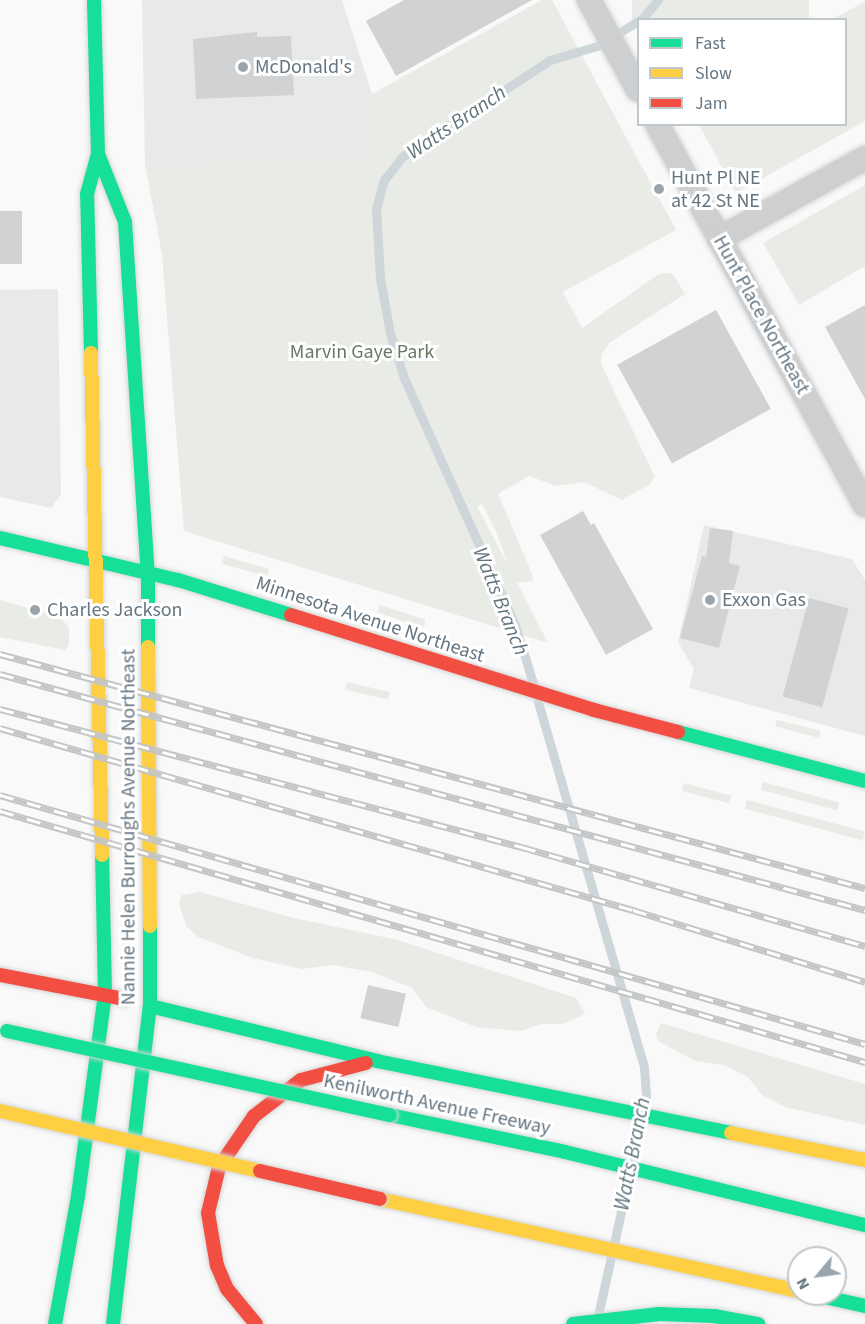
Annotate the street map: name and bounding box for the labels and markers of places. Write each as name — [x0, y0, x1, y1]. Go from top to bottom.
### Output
place label: McDonald's — [255, 55, 352, 79]
marker: McDonald's — [236, 60, 250, 74]
place label: Hunt Pl NE at 42 St NE — [671, 166, 761, 213]
marker: Hunt Pl NE at 42 St NE — [652, 182, 666, 196]
place label: Exxon Gas — [722, 588, 806, 612]
marker: Exxon Gas — [703, 593, 717, 607]
place label: Charles Jackson — [47, 598, 183, 622]
marker: Charles Jackson — [28, 603, 42, 617]

